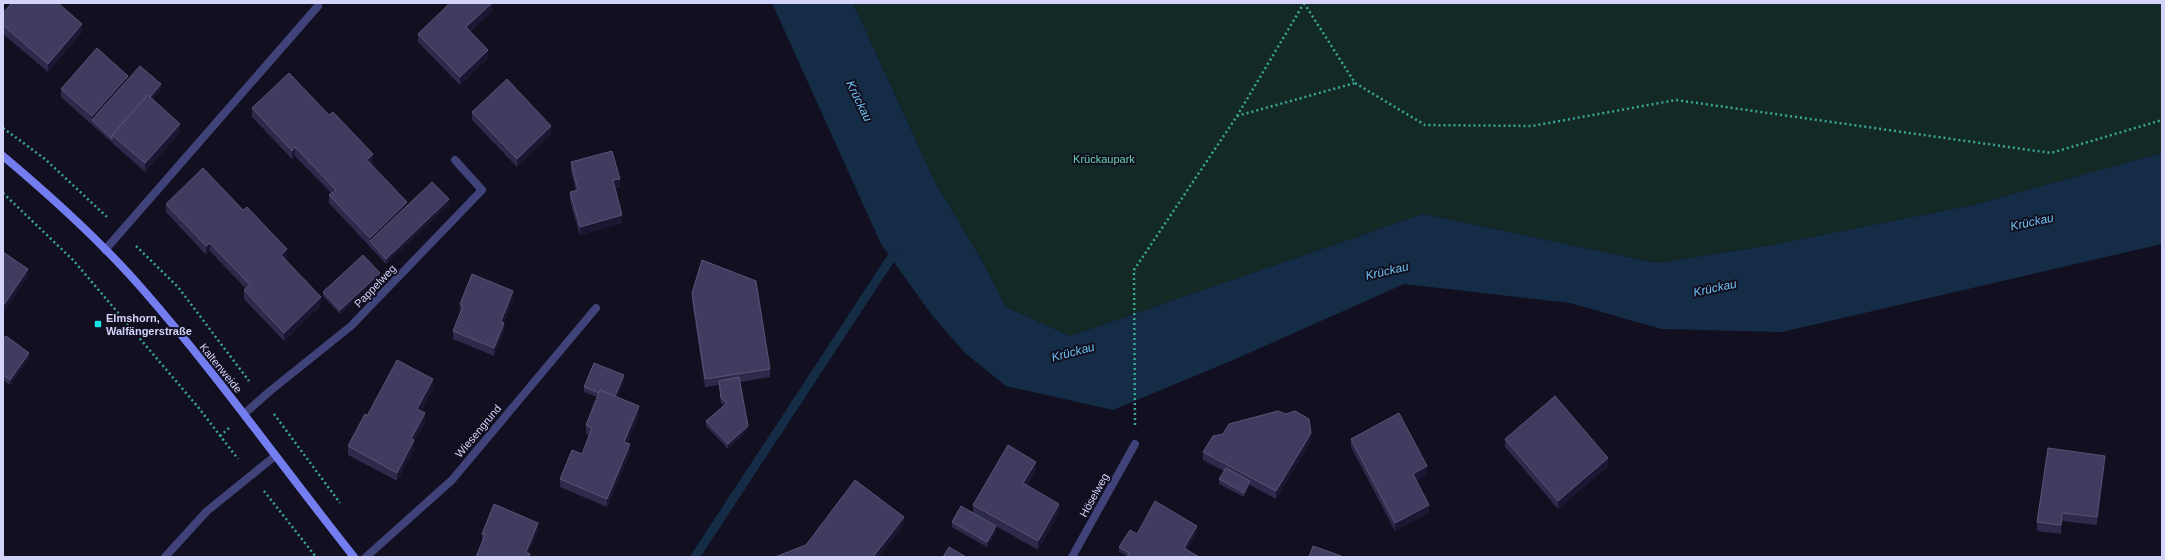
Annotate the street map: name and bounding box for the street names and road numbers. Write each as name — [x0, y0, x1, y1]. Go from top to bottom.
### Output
street label: Pappelweg — [352, 262, 398, 310]
street label: Kaltenweide — [197, 341, 245, 395]
street label: Wiesengrund — [453, 402, 503, 460]
street label: Höselweg — [1077, 471, 1111, 519]

